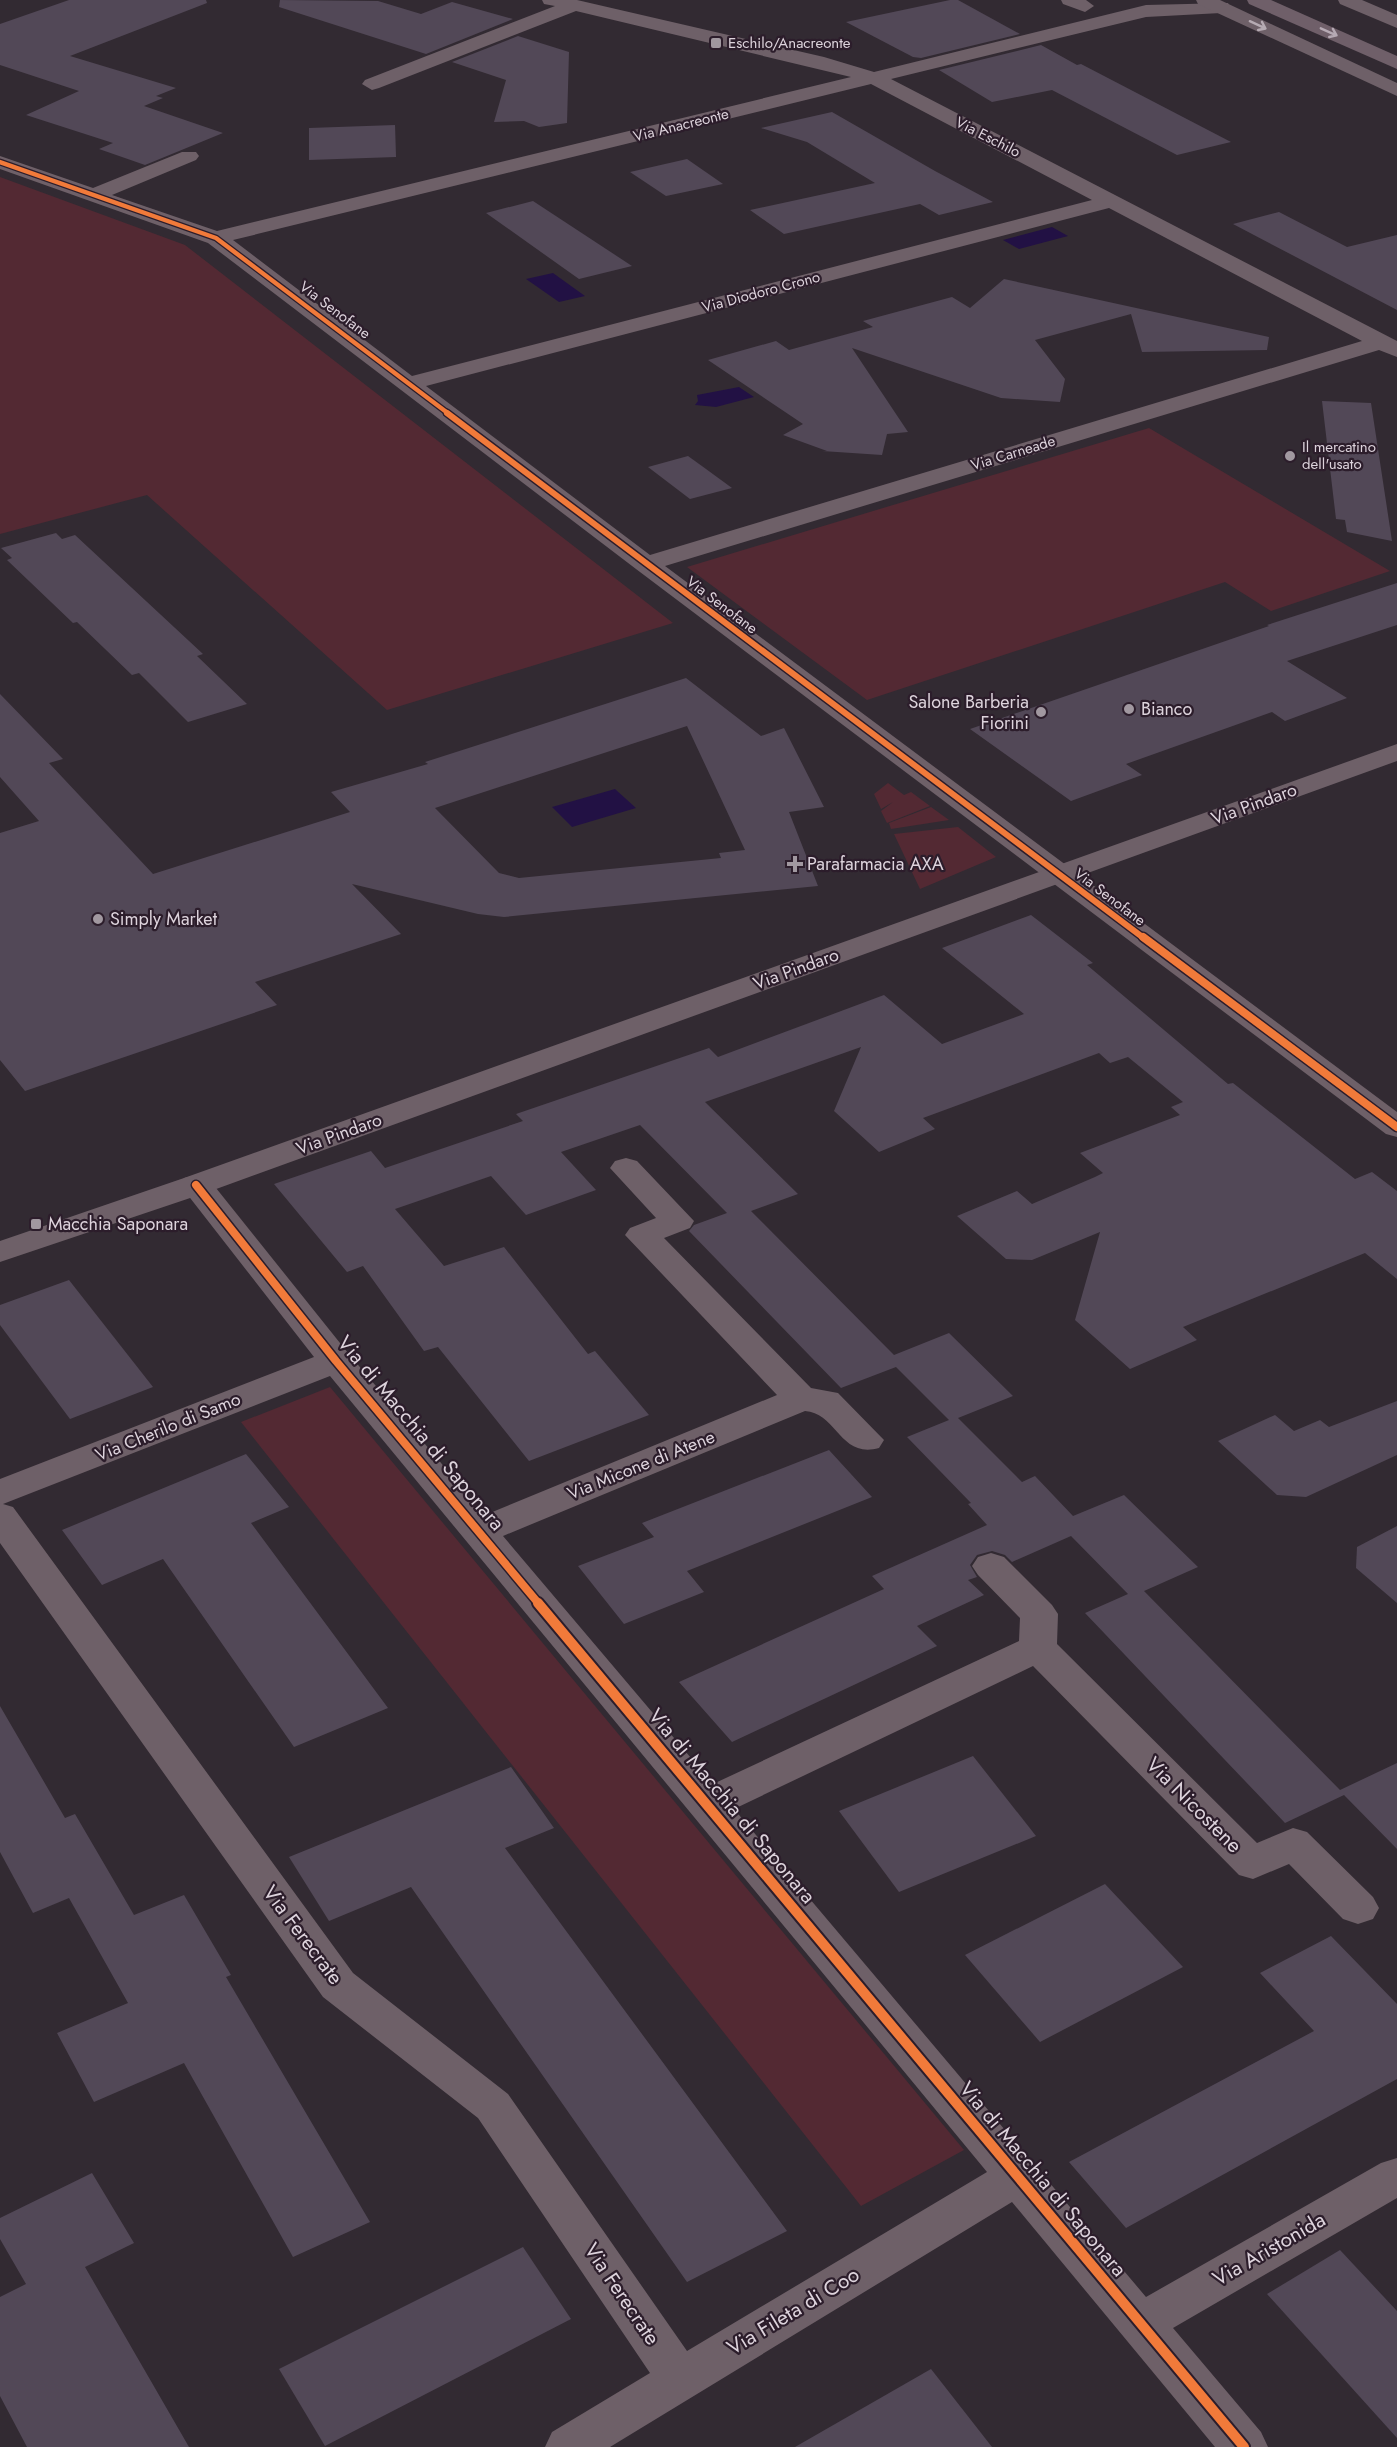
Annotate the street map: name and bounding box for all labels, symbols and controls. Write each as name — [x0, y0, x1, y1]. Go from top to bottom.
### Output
one-way arrow — [1248, 19, 1266, 31]
one-way arrow — [1319, 27, 1337, 39]
place label: Eschilo/Anacreonte — [728, 32, 851, 54]
marker: Eschilo/Anacreonte — [709, 36, 723, 50]
street label: Via Anacreonte — [631, 102, 731, 147]
street label: Via Eschilo — [952, 111, 1024, 163]
street label: Via Diodoro Crono — [699, 266, 823, 318]
street label: Via Senofane — [295, 276, 376, 344]
street label: Via Carneade — [968, 430, 1058, 476]
place label: Il mercatino dell'usato — [1302, 436, 1376, 475]
marker: Il mercatino dell'usato — [1283, 449, 1297, 463]
street label: Via Senofane — [682, 571, 763, 639]
place label: Salone Barberia Fiorini — [908, 689, 1029, 736]
place label: Bianco — [1141, 696, 1192, 722]
marker: Bianco — [1122, 702, 1136, 716]
marker: Salone Barberia Fiorini — [1034, 705, 1048, 719]
street label: Via Pindaro — [1208, 776, 1301, 831]
place label: Parafarmacia AXA — [807, 851, 944, 877]
marker: Parafarmacia AXA — [788, 857, 802, 871]
street label: Via Senofane — [1070, 863, 1151, 931]
place label: Simply Market — [110, 906, 218, 932]
marker: Simply Market — [91, 912, 105, 926]
street label: Via Pindaro — [750, 941, 843, 996]
street label: Via Pindaro — [293, 1106, 386, 1161]
place label: Macchia Saponara — [48, 1211, 188, 1237]
marker: Macchia Saponara — [29, 1217, 43, 1231]
street label: Via di Macchia di Saponara — [330, 1329, 512, 1537]
street label: Via Cherilo di Samo — [91, 1386, 245, 1468]
street label: Via Micone di Atene — [563, 1424, 719, 1506]
street label: Via di Macchia di Saponara — [641, 1702, 823, 1910]
street label: Via Nicostene — [1139, 1750, 1249, 1860]
street label: Via Ferecrate — [256, 1879, 350, 1991]
street label: Via di Macchia di Saponara — [952, 2075, 1134, 2283]
street label: Via Aristonida — [1207, 2205, 1331, 2293]
street label: Via Ferecrate — [577, 2237, 667, 2351]
street label: Via Fileta di Coo — [721, 2260, 865, 2362]

